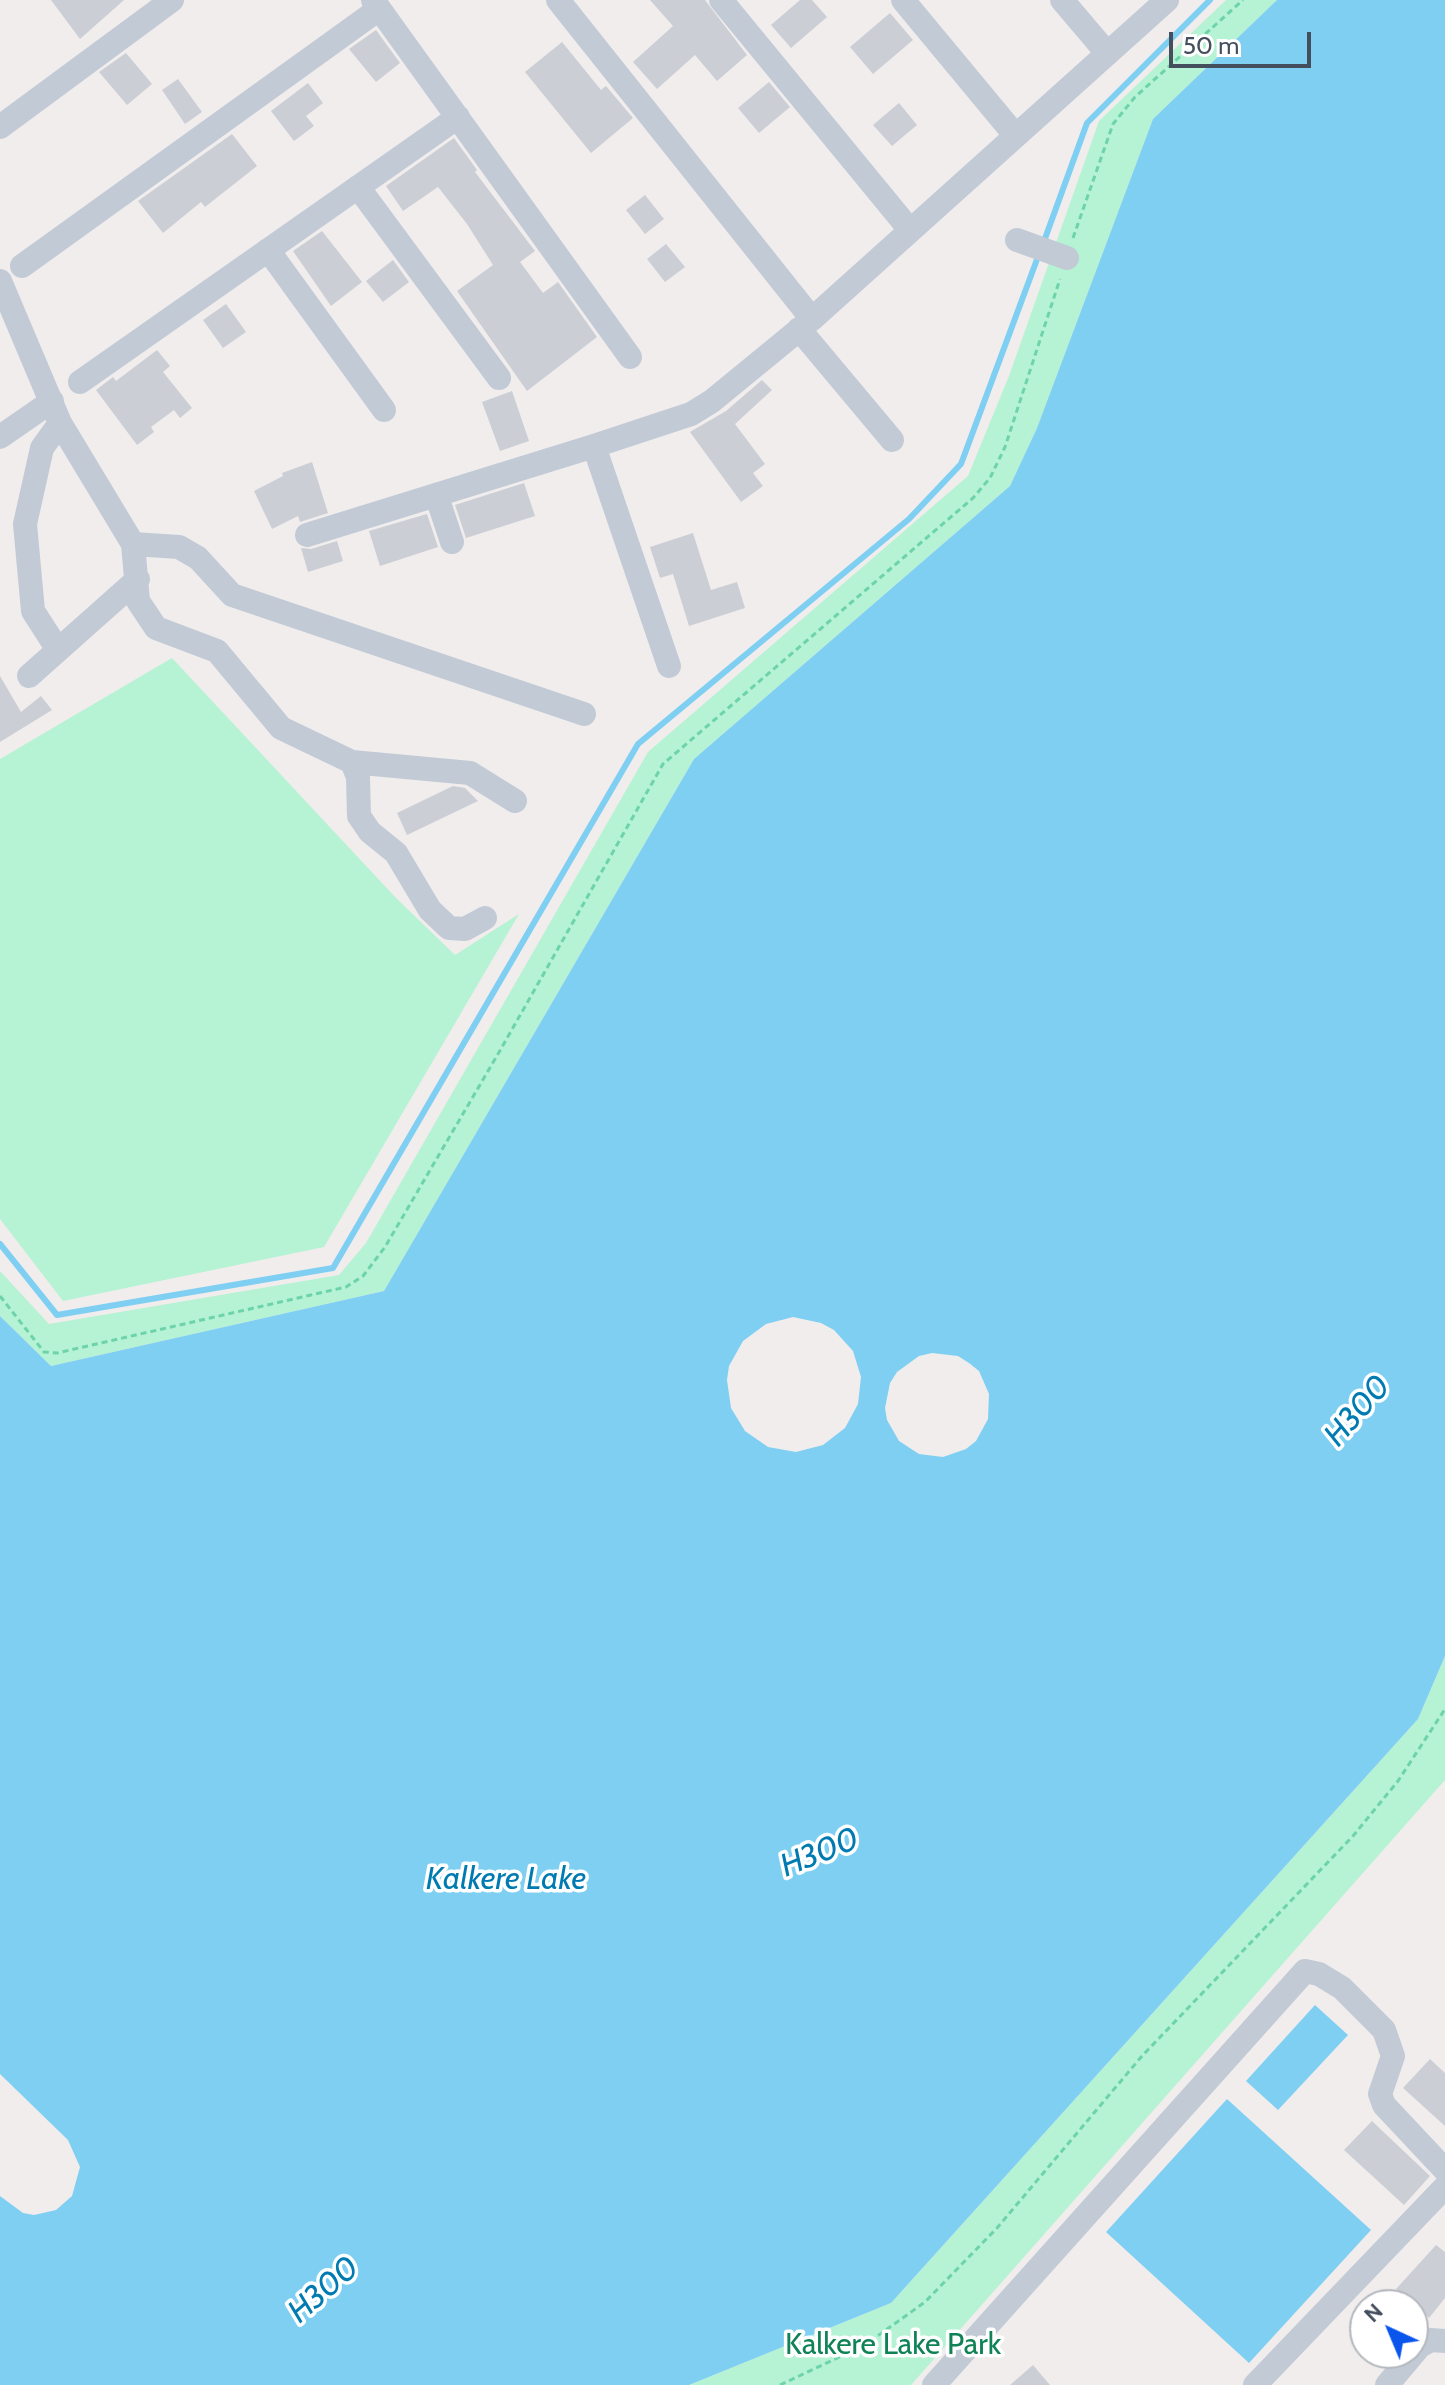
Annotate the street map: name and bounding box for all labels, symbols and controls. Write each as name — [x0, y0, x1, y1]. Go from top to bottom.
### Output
scale bar — [1173, 16, 1315, 66]
text: 50 m — [1183, 31, 1239, 60]
water label: H300 — [1317, 1368, 1399, 1454]
water label: H300 — [775, 1820, 865, 1886]
water label: Kalkere Lake — [426, 1861, 586, 1899]
water label: H300 — [281, 2249, 367, 2331]
north arrow — [1349, 2289, 1429, 2369]
text: N — [1358, 2298, 1388, 2328]
park label: Kalkere Lake Park — [785, 2327, 1001, 2363]

